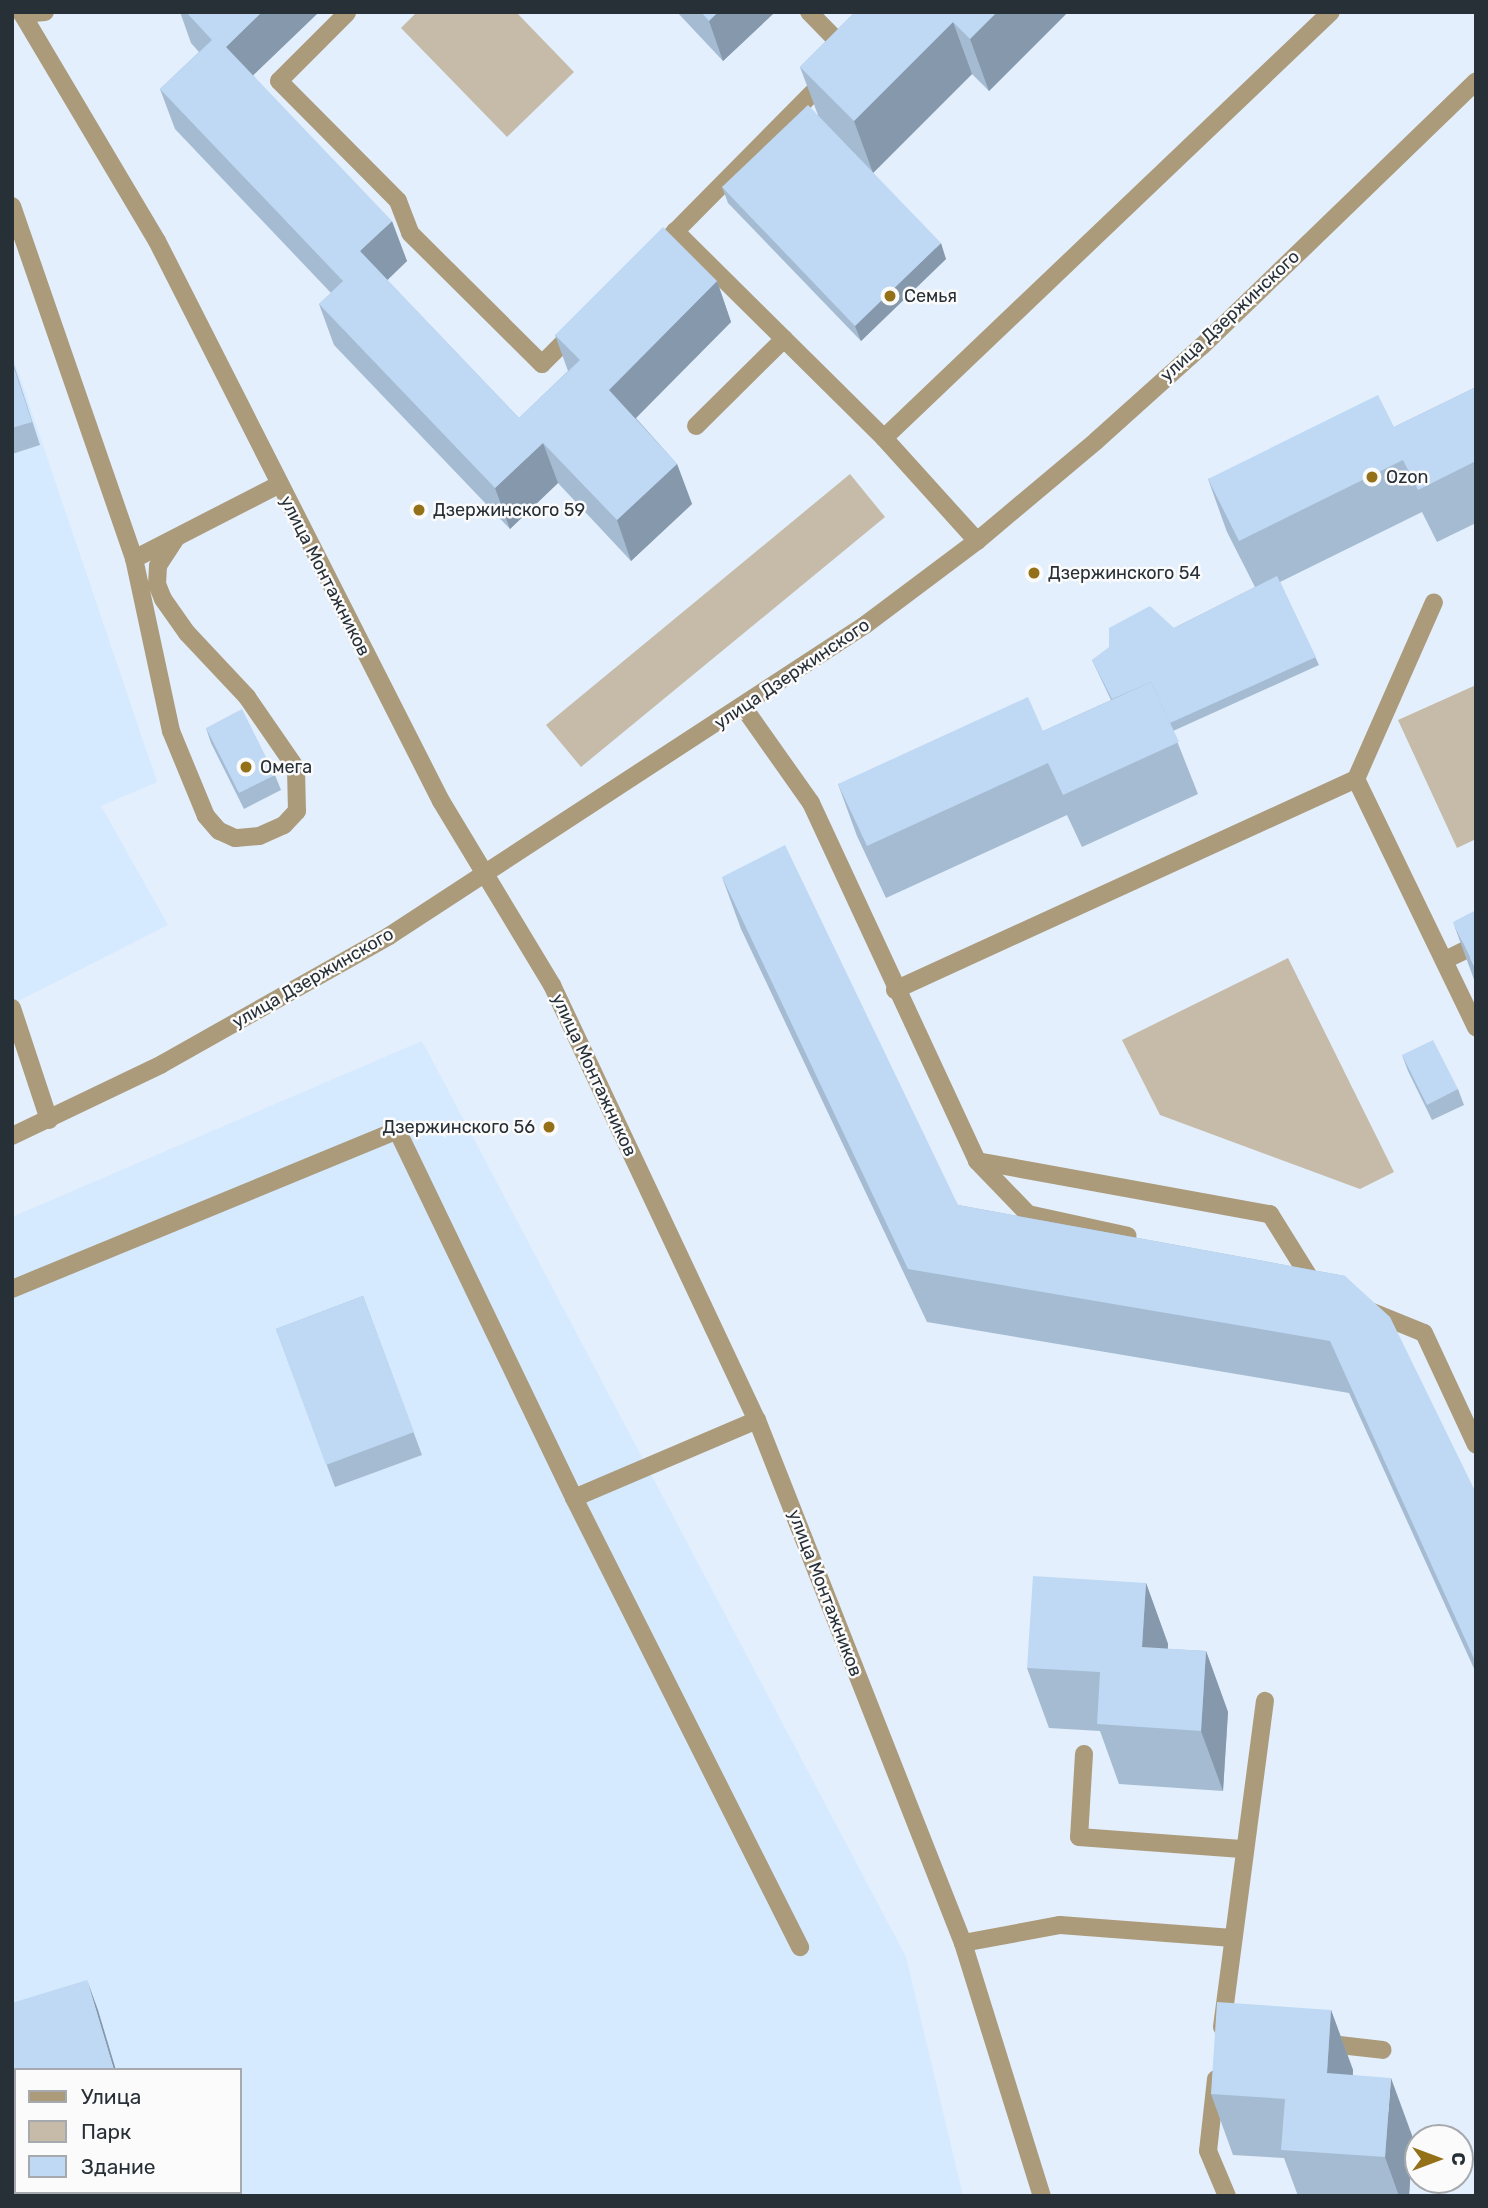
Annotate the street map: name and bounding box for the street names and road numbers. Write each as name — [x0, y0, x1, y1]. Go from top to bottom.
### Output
street label: улица Дзержинского — [1156, 246, 1304, 386]
street label: улица Монтажников — [275, 492, 375, 660]
street label: улица Дзержинского — [710, 614, 874, 734]
street label: улица Дзержинского — [229, 923, 397, 1033]
street label: улица Монтажников — [547, 990, 641, 1160]
street label: улица Монтажников — [783, 1507, 867, 1679]

